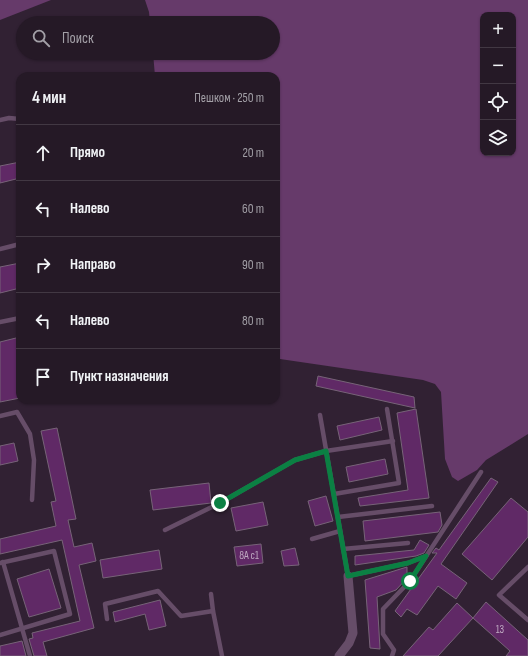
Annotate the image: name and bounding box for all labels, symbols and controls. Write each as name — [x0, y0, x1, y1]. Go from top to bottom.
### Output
map controls — [480, 12, 516, 156]
button: + — [480, 12, 516, 48]
search box — [16, 16, 280, 60]
icon: search — [30, 27, 52, 49]
text: Поиск — [62, 29, 94, 48]
button: − — [480, 48, 516, 84]
button: locate — [480, 84, 516, 120]
text: 4 мин — [32, 88, 66, 108]
text: Пешком · 250 m — [194, 90, 264, 106]
button: layers — [480, 120, 516, 156]
icon: ahead — [32, 142, 54, 164]
text: Прямо — [70, 143, 105, 162]
text: 20 m — [242, 145, 264, 161]
icon: left — [32, 198, 54, 220]
text: Налево — [70, 199, 110, 218]
text: 60 m — [242, 201, 264, 217]
icon: right — [32, 254, 54, 276]
text: Направо — [70, 255, 116, 274]
text: 90 m — [242, 257, 264, 273]
icon: left — [32, 310, 54, 332]
text: Налево — [70, 311, 110, 330]
text: 80 m — [242, 313, 264, 329]
icon: arrive — [32, 366, 54, 388]
text: Пункт назначения — [70, 367, 168, 386]
route end — [211, 494, 229, 512]
house number: 8А с1 — [239, 549, 259, 562]
route start — [401, 572, 419, 590]
house number: 13 — [496, 623, 505, 636]

